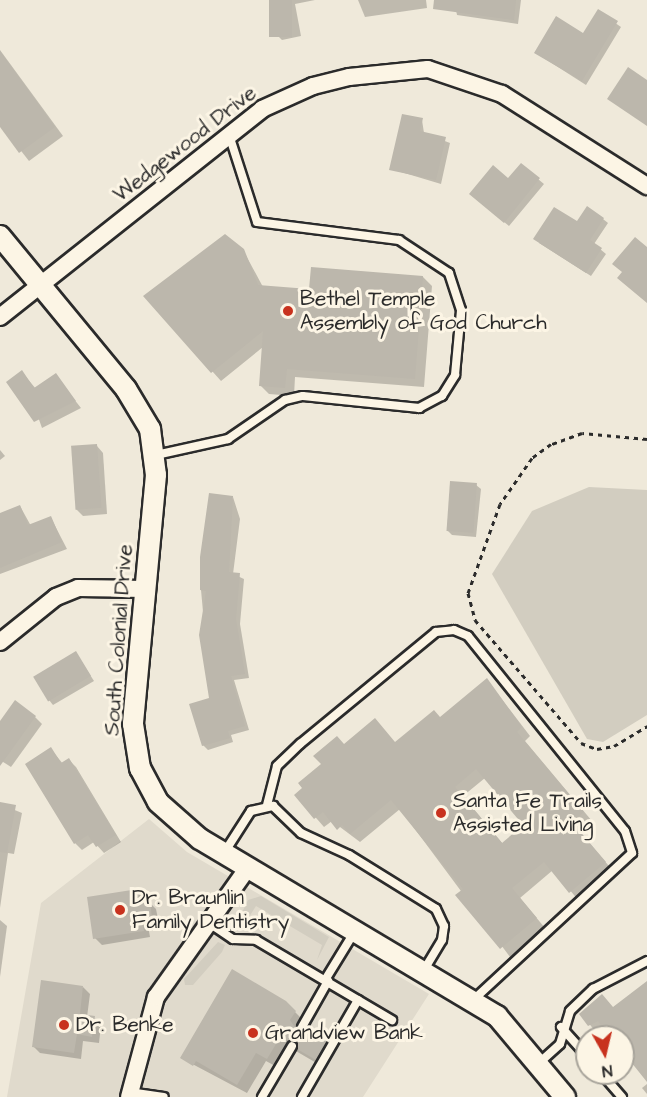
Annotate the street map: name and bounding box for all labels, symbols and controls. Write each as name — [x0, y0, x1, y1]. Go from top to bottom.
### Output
street label: Wedgewood Drive — [108, 80, 262, 208]
place label: Bethel Temple Assembly of God Church — [300, 286, 547, 336]
marker: Bethel Temple Assembly of God Church — [281, 304, 295, 318]
street label: South Colonial Drive — [100, 543, 138, 737]
place label: Santa Fe Trails Assisted Living — [453, 788, 602, 838]
marker: Santa Fe Trails Assisted Living — [434, 806, 448, 820]
place label: Dr. Braunlin Family Dentistry — [132, 885, 289, 935]
marker: Dr. Braunlin Family Dentistry — [113, 903, 127, 917]
place label: Dr. Benke — [76, 1012, 174, 1038]
marker: Dr. Benke — [57, 1018, 71, 1032]
place label: Grandview Bank — [265, 1020, 423, 1046]
north arrow — [575, 1025, 635, 1085]
marker: Grandview Bank — [246, 1026, 260, 1040]
text: N — [601, 1059, 614, 1082]

